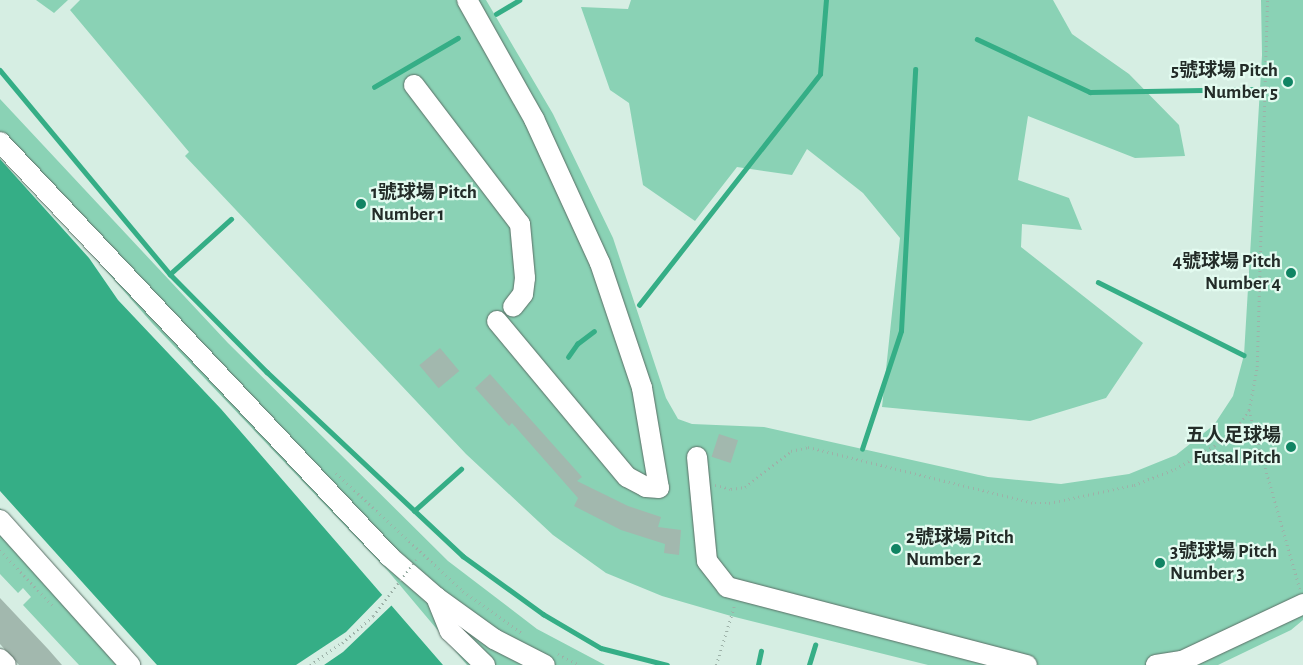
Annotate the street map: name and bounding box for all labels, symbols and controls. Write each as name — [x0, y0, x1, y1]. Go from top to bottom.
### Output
place label: 5號球場 Pitch Number 5 — [1171, 60, 1278, 104]
marker: 5號球場 Pitch Number 5 — [1282, 76, 1294, 88]
place label: 1號球場 Pitch Number 1 — [371, 182, 477, 226]
marker: 1號球場 Pitch Number 1 — [355, 198, 367, 210]
place label: 4號球場 Pitch Number 4 — [1172, 251, 1281, 295]
marker: 4號球場 Pitch Number 4 — [1285, 267, 1297, 279]
place label: 五人足球場 Futsal Pitch — [1186, 425, 1281, 469]
marker: 五人足球場 Futsal Pitch — [1285, 441, 1297, 453]
place label: 2號球場 Pitch Number 2 — [906, 527, 1014, 571]
place label: 3號球場 Pitch Number 3 — [1170, 541, 1277, 585]
marker: 2號球場 Pitch Number 2 — [890, 543, 902, 555]
marker: 3號球場 Pitch Number 3 — [1154, 557, 1166, 569]

